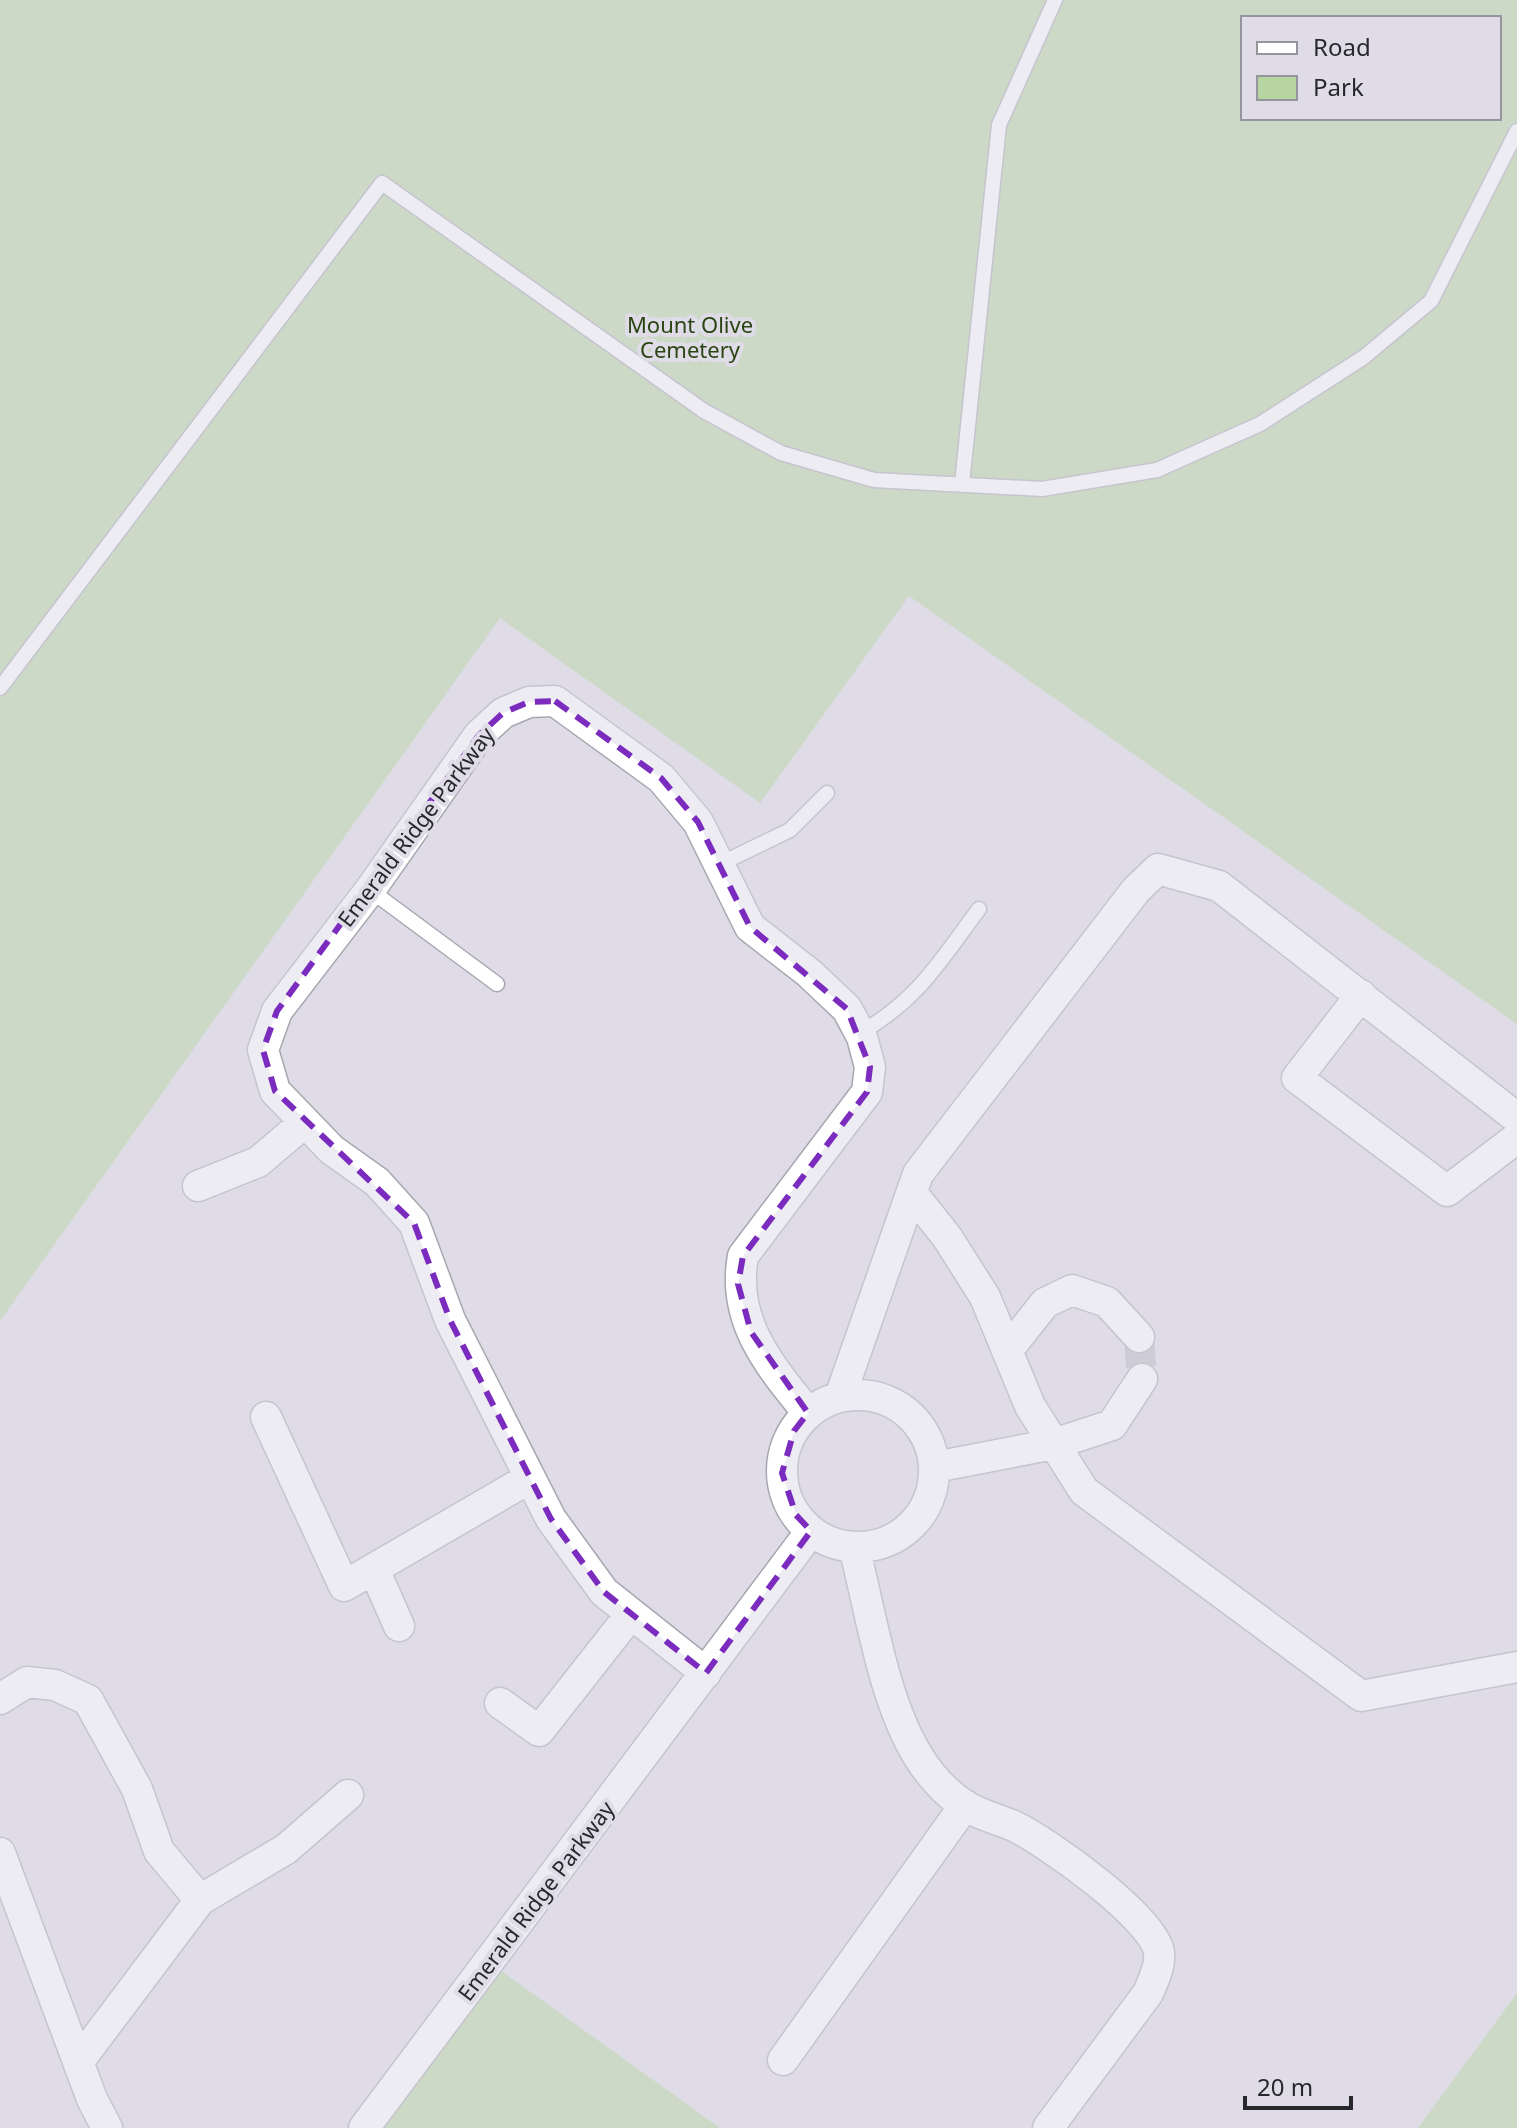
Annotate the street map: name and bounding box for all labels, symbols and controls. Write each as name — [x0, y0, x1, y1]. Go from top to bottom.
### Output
legend — [1241, 16, 1501, 120]
text: Road — [1313, 30, 1371, 63]
text: Park — [1313, 70, 1364, 103]
park label: Mount Olive Cemetery — [627, 309, 753, 364]
street label: Emerald Ridge Parkway — [330, 720, 501, 932]
street label: Emerald Ridge Parkway — [450, 1794, 621, 2006]
scale bar — [1245, 2060, 1351, 2110]
text: 20 m — [1257, 2070, 1313, 2103]

